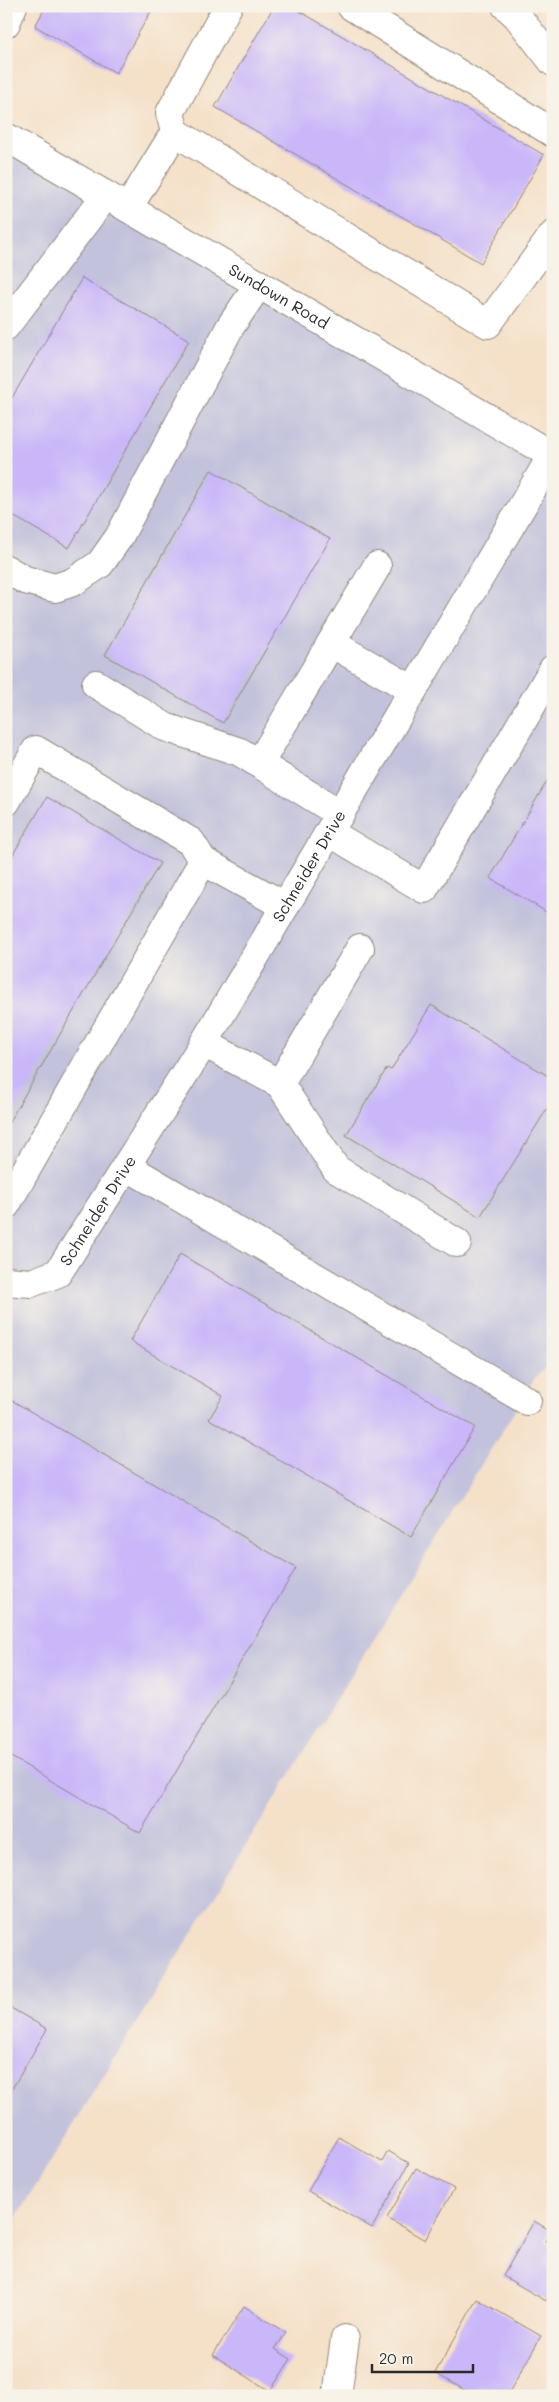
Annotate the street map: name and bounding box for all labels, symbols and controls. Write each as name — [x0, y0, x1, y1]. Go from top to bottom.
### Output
street label: Sundown Road — [225, 258, 333, 333]
street label: Schneider Drive — [267, 806, 350, 926]
street label: Schneider Drive — [54, 1151, 140, 1269]
scale bar — [372, 2342, 473, 2374]
text: 20 m — [379, 2348, 413, 2368]

